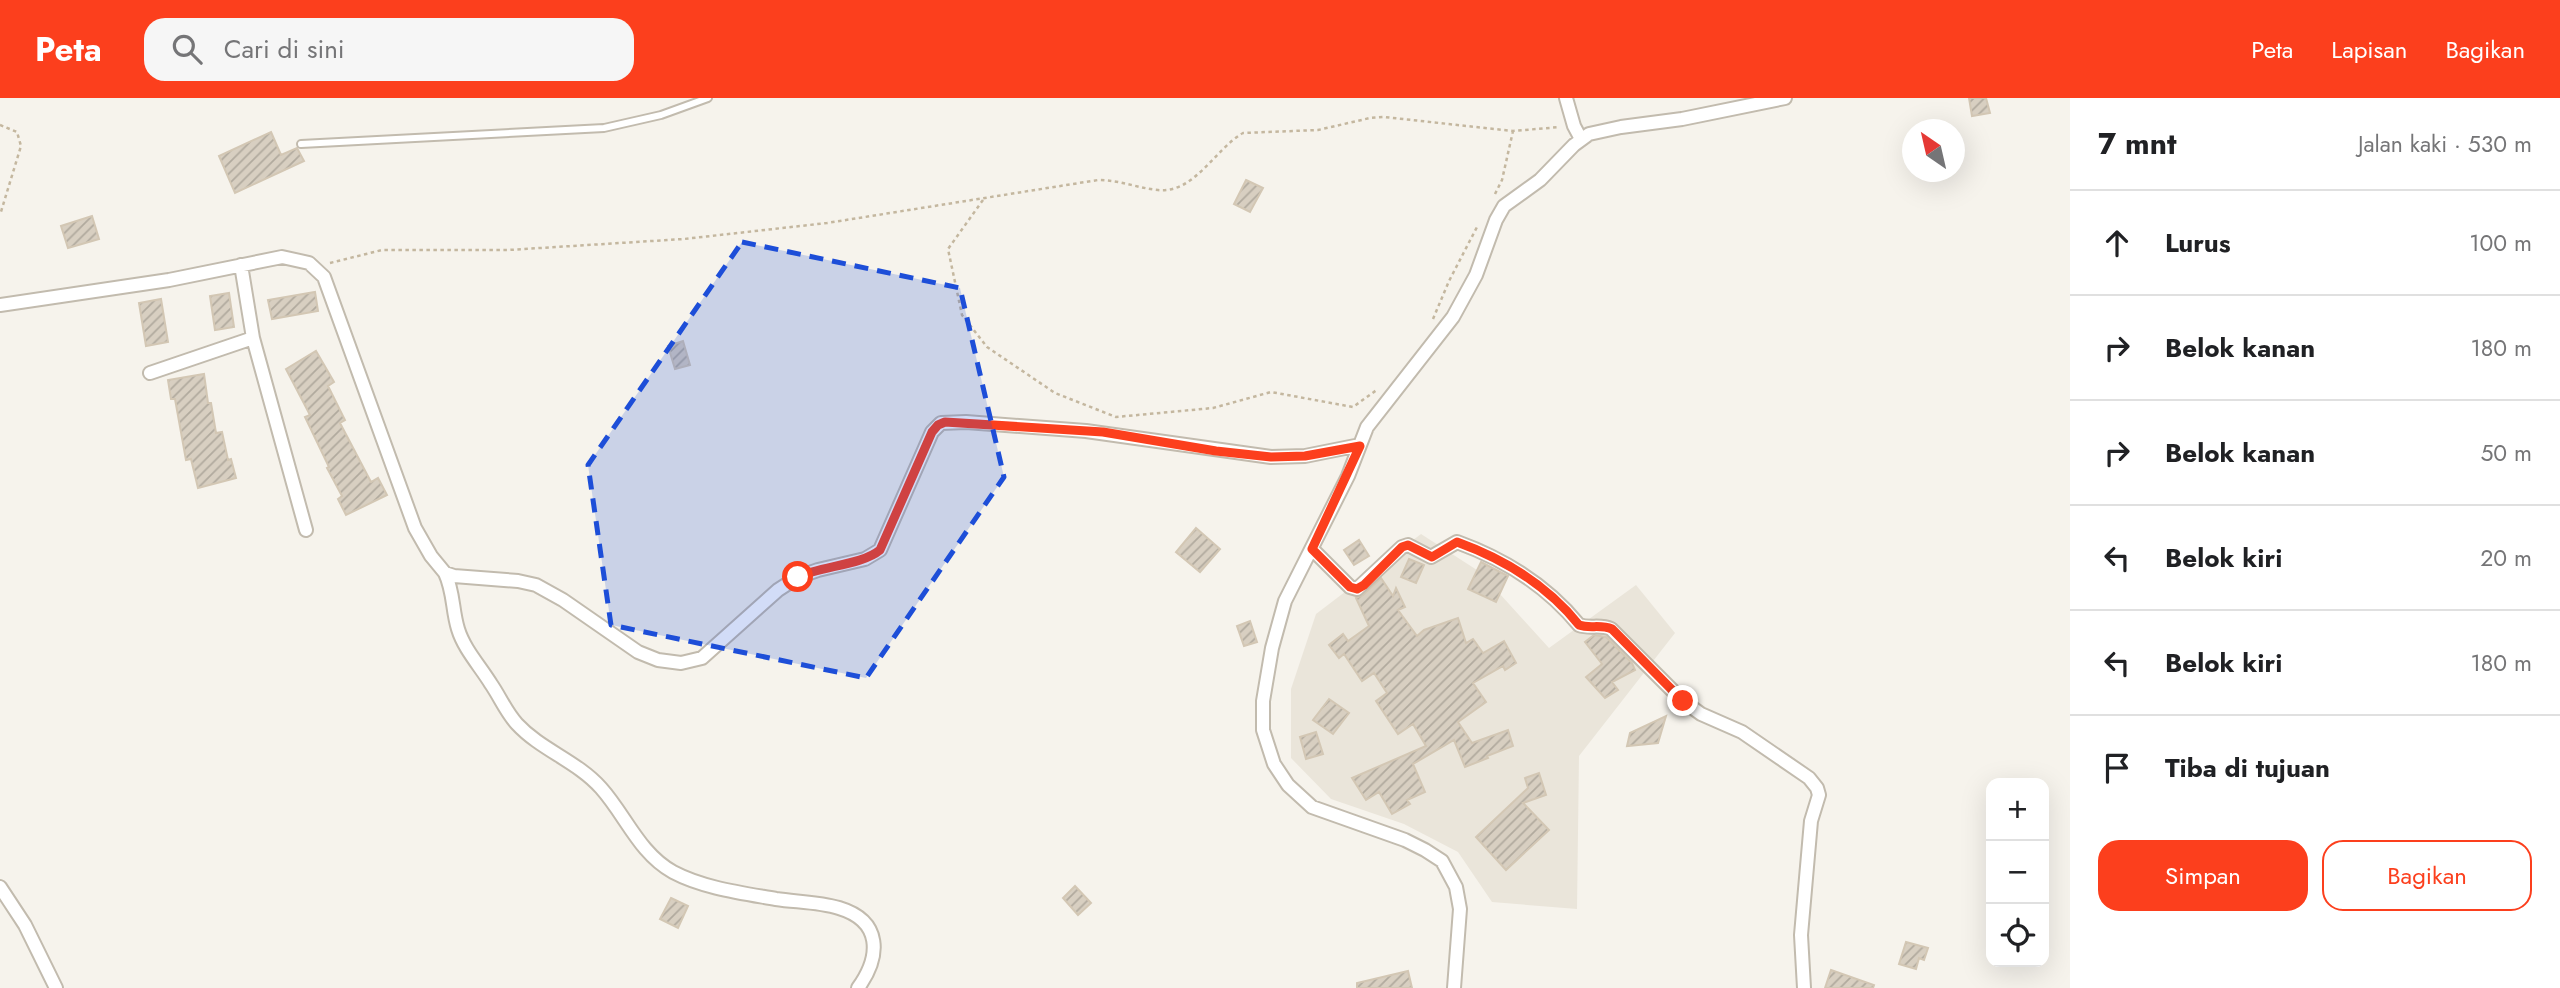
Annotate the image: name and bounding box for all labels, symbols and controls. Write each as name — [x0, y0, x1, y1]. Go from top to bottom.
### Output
search box — [144, 18, 634, 81]
text: Peta — [35, 26, 102, 73]
icon: search — [168, 30, 206, 68]
text: Cari di sini — [224, 30, 345, 68]
text: Peta — [2251, 32, 2293, 67]
text: Lapisan — [2331, 32, 2407, 67]
text: Bagikan — [2445, 32, 2525, 67]
north arrow — [1902, 119, 1965, 182]
text: 7 mnt — [2098, 122, 2176, 165]
text: Jalan kaki · 530 m — [2358, 127, 2532, 161]
icon: ahead — [2098, 224, 2136, 262]
text: Lurus — [2165, 224, 2231, 262]
text: 100 m — [2469, 226, 2532, 260]
icon: right — [2098, 329, 2136, 367]
text: Belok kanan — [2165, 329, 2315, 367]
text: 180 m — [2470, 331, 2532, 365]
icon: right — [2098, 434, 2136, 472]
text: Belok kanan — [2165, 434, 2315, 472]
text: 50 m — [2480, 436, 2532, 470]
icon: left — [2098, 539, 2136, 577]
text: Belok kiri — [2165, 539, 2282, 577]
text: 20 m — [2480, 541, 2532, 575]
route start — [782, 561, 813, 592]
icon: left — [2098, 644, 2136, 682]
text: Belok kiri — [2165, 644, 2282, 682]
text: 180 m — [2470, 646, 2532, 680]
route end — [1667, 685, 1698, 716]
icon: arrive — [2098, 749, 2136, 787]
text: Tiba di tujuan — [2165, 749, 2330, 787]
map controls — [1986, 778, 2049, 967]
button: + — [1986, 778, 2049, 841]
button: Simpan — [2098, 840, 2308, 911]
button: Bagikan — [2322, 840, 2532, 911]
button: − — [1986, 841, 2049, 904]
button: locate — [1986, 904, 2049, 967]

